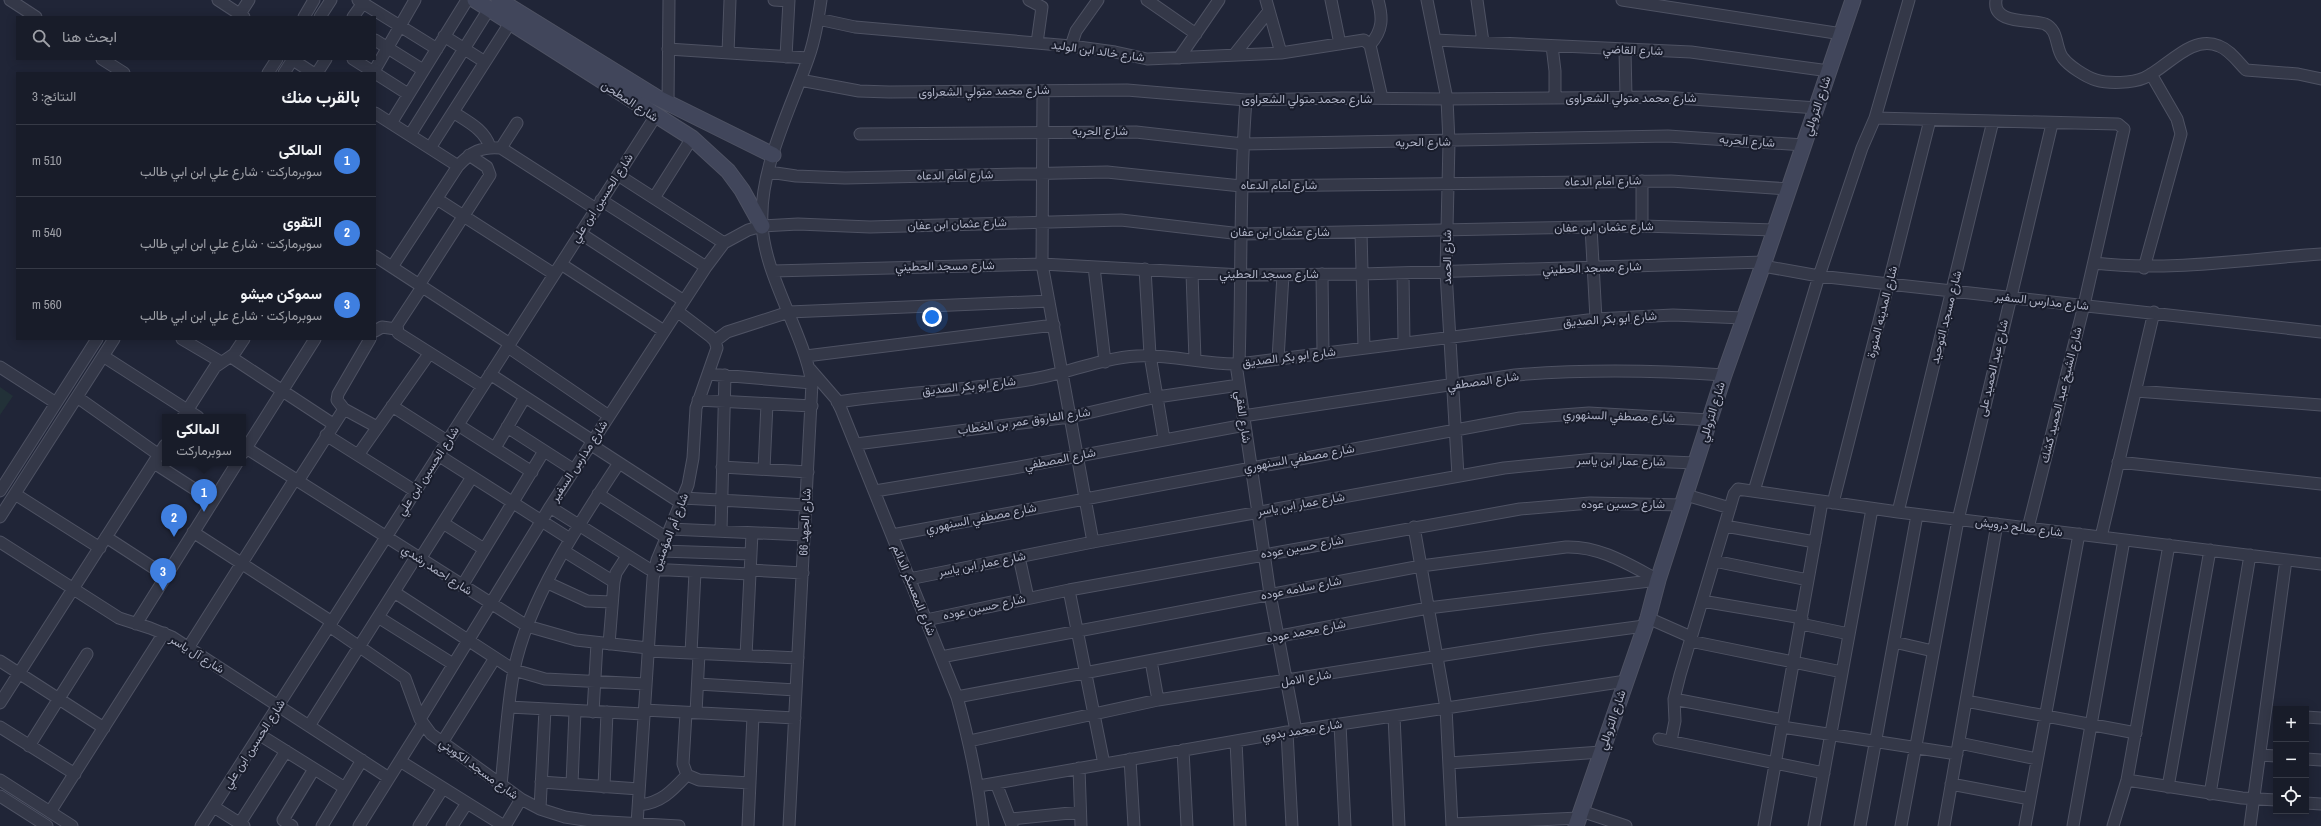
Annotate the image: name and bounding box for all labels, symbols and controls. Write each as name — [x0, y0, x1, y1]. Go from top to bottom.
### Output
search box — [16, 16, 376, 60]
text: ابحث هنا — [62, 26, 117, 47]
icon: search — [30, 27, 52, 49]
street label: شارع خالد ابن الوليد — [1050, 37, 1146, 66]
street label: شارع القاضي — [1603, 41, 1663, 61]
street label: شارع التروللي — [1799, 74, 1837, 139]
street label: شارع المطحن — [598, 77, 662, 126]
street label: شارع محمد متولي الشعراوى — [918, 82, 1050, 102]
text: بالقرب منك — [281, 85, 360, 108]
text: النتائج: 3 — [32, 88, 76, 105]
street label: شارع محمد متولي الشعراوى — [1565, 90, 1697, 108]
street label: شارع محمد متولي الشعراوى — [1241, 91, 1373, 109]
street label: شارع الحريه — [1072, 123, 1128, 140]
street label: شارع الحريه — [1718, 131, 1775, 152]
street label: شارع الحريه — [1395, 134, 1451, 151]
text: المالكى — [279, 139, 322, 160]
street label: شارع الحسين ابن علي — [567, 150, 638, 247]
text: 510 m — [32, 152, 62, 169]
text: 1 — [344, 152, 350, 169]
text: سوبرماركت · شارع علي ابن ابي طالب — [140, 163, 322, 180]
street label: شارع امام الدعاه — [917, 166, 993, 185]
street label: شارع امام الدعاه — [1565, 172, 1641, 191]
street label: شارع امام الدعاه — [1241, 177, 1317, 194]
text: التقوى — [283, 211, 322, 232]
street label: شارع عثمان ابن عفان — [907, 214, 1007, 235]
street label: شارع عثمان ابن عفان — [1554, 218, 1654, 237]
text: 540 m — [32, 224, 62, 241]
text: 2 — [344, 224, 350, 241]
street label: شارع عثمان ابن عفان — [1230, 224, 1330, 241]
street label: شارع الحمد — [1439, 230, 1456, 284]
text: سوبرماركت · شارع علي ابن ابي طالب — [140, 235, 322, 252]
street label: شارع مسجد الحطيني — [895, 257, 995, 277]
street label: شارع مسجد الحطيني — [1542, 258, 1642, 280]
street label: شارع المدينه المنورة — [1863, 264, 1902, 360]
street label: شارع مسجد الحطيني — [1219, 266, 1319, 284]
street label: شارع مسجد التوحيد — [1927, 269, 1966, 365]
text: سموكن ميشو — [240, 283, 322, 304]
street label: شارع مدارس السفير — [1993, 288, 2090, 315]
text: 560 m — [32, 296, 62, 313]
text: 3 — [344, 296, 350, 313]
text: سوبرماركت · شارع علي ابن ابي طالب — [140, 307, 322, 324]
your location — [922, 307, 942, 327]
street label: شارع ابو بكر الصديق — [1562, 308, 1658, 331]
street label: شارع عبد الحميد على — [1974, 318, 2013, 418]
street label: شارع الشيخ عبد الحميد كشك — [2036, 325, 2087, 465]
street label: شارع ابو بكر الصديق — [1241, 343, 1337, 372]
street label: شارع المصطفي — [1446, 368, 1520, 396]
street label: شارع ابو بكر الصديق — [921, 373, 1017, 400]
street label: شارع التروللي — [1695, 380, 1731, 445]
street label: شارع الفقي — [1229, 390, 1255, 445]
street label: شارع الفاروق عمر بن الخطاب — [956, 404, 1092, 439]
street label: شارع مصطفي السنهوري — [1562, 406, 1675, 428]
popup — [162, 414, 246, 466]
street label: شارع مدارس السفير — [546, 417, 612, 506]
text: المالكى — [176, 418, 220, 439]
street label: شارع الحسين ابن علي — [393, 423, 464, 520]
street label: شارع مصطفي السنهوري — [1242, 440, 1356, 478]
text: سوبرماركت — [176, 442, 232, 459]
street label: شارع المصطفي — [1023, 444, 1097, 476]
street label: شارع عمار ابن ياسر — [1576, 452, 1665, 471]
pin: 1 — [191, 479, 217, 512]
street label: شارع الجهد 66 — [795, 488, 816, 556]
street label: شارع عمار ابن ياسر — [1255, 488, 1346, 521]
street label: شارع أم المؤمنين — [648, 491, 693, 573]
street label: شارع حسين عوده — [1581, 496, 1665, 513]
street label: شارع مصطفي السنهوري — [924, 499, 1038, 539]
pin: 2 — [161, 504, 187, 537]
street label: شارع صالح درويش — [1974, 514, 2064, 541]
street label: شارع حسين عوده — [1259, 532, 1345, 563]
street label: شارع احمد رشدي — [398, 541, 475, 600]
street label: شارع المعسكر الدائم — [887, 542, 940, 638]
street label: شارع عمار ابن ياسر — [936, 548, 1027, 581]
pin: 3 — [150, 558, 176, 591]
street label: شارع سلامه عوده — [1259, 572, 1343, 605]
street label: شارع حسين عوده — [941, 590, 1027, 625]
street label: شارع محمد عوده — [1265, 615, 1347, 648]
street label: شارع آل ياسر — [165, 630, 227, 678]
street label: شارع الامل — [1280, 666, 1333, 691]
street label: شارع التروللي — [1594, 688, 1632, 753]
street label: شارع الحسين ابن علي — [219, 696, 290, 793]
map controls — [2273, 706, 2309, 814]
button: + — [2273, 706, 2309, 742]
street label: شارع محمد بدوي — [1261, 716, 1344, 746]
street label: شارع مسجد الكويتي — [435, 735, 522, 805]
button: − — [2273, 742, 2309, 778]
button: locate — [2273, 778, 2309, 814]

